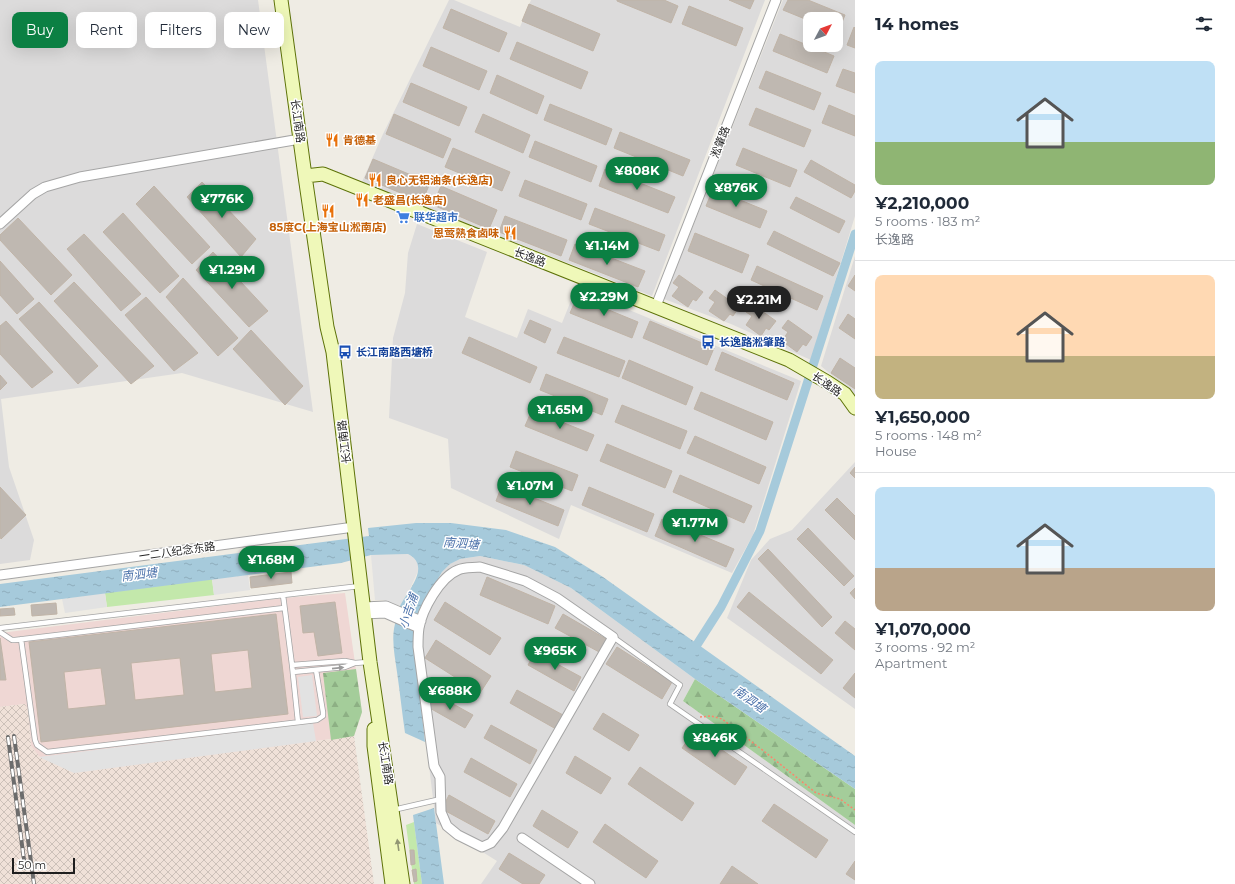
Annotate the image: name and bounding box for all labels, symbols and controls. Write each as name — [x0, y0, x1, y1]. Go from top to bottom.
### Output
chip: Buy — [12, 12, 68, 48]
chip: Rent — [76, 12, 137, 48]
chip: Filters — [145, 12, 216, 48]
chip: New — [224, 12, 284, 48]
north arrow — [803, 12, 843, 52]
map controls — [803, 12, 843, 52]
icon: filters — [1193, 13, 1215, 35]
text: 14 homes — [875, 14, 959, 34]
icon: home — [1009, 87, 1081, 159]
street label: 长江南路 — [288, 98, 308, 144]
street label: 淞肇路 — [708, 124, 732, 160]
restaurant icon: 肯德基 — [324, 132, 340, 148]
place label: 肯德基 — [343, 133, 376, 147]
pin: ¥808K — [609, 157, 665, 191]
text: ¥808K — [614, 162, 660, 178]
restaurant icon: 良心无铝油条(长逸店) — [367, 172, 383, 188]
place label: 良心无铝油条(长逸店) — [386, 173, 493, 187]
pin: ¥876K — [708, 174, 764, 208]
text: ¥876K — [714, 179, 758, 195]
pin: ¥776K — [194, 185, 250, 219]
text: ¥776K — [200, 190, 244, 206]
restaurant icon: 老盛昌(长逸店) — [354, 192, 370, 208]
place label: 老盛昌(长逸店) — [373, 193, 447, 207]
text: ¥2,210,000 — [875, 193, 969, 213]
restaurant icon: 85度C(上海宝山淞南店) — [320, 203, 336, 219]
supermarket icon: 联华超市 — [395, 209, 411, 225]
place label: 联华超市 — [414, 210, 458, 224]
text: 5 rooms · 183 m² — [875, 213, 980, 229]
place label: 85度C(上海宝山淞南店) — [269, 220, 387, 234]
restaurant icon: 恩莺熟食卤味 — [502, 225, 518, 241]
place label: 恩莺熟食卤味 — [433, 226, 499, 240]
text: 长逸路 — [875, 231, 914, 247]
pin: ¥1.14M — [574, 232, 640, 266]
text: ¥1.14M — [585, 237, 629, 253]
street label: 长逸路 — [512, 245, 548, 269]
pin: ¥1.29M — [199, 256, 265, 290]
text: ¥1.29M — [209, 261, 255, 277]
pin: ¥2.29M — [571, 283, 637, 317]
pin: ¥2.21M — [726, 286, 792, 320]
text: ¥2.29M — [579, 288, 629, 304]
text: ¥2.21M — [736, 291, 782, 307]
icon: home — [1009, 301, 1081, 373]
bus stop icon: 长逸路淞肇路 — [700, 334, 716, 350]
place label: 长逸路淞肇路 — [719, 335, 786, 349]
bus stop icon: 长江南路西塘桥 — [337, 344, 353, 360]
place label: 长江南路西塘桥 — [356, 345, 433, 359]
street label: 长逸路 — [809, 369, 845, 399]
pin: ¥1.65M — [527, 396, 593, 430]
text: ¥1.65M — [537, 401, 583, 417]
text: ¥1,650,000 — [875, 407, 970, 427]
street label: 长江南路 — [334, 419, 354, 465]
text: 5 rooms · 148 m² — [875, 427, 982, 443]
text: House — [875, 443, 917, 459]
pin: ¥1.07M — [497, 472, 563, 506]
text: ¥1.07M — [506, 477, 554, 493]
pin: ¥1.77M — [662, 509, 728, 543]
icon: home — [1009, 513, 1081, 585]
text: ¥1.77M — [672, 514, 718, 530]
water label: 南泗塘 — [443, 534, 481, 552]
street label: 一二八纪念东路 — [138, 539, 216, 563]
pin: ¥1.68M — [238, 546, 304, 580]
text: ¥1.68M — [247, 551, 295, 567]
water label: 南泗塘 — [120, 564, 160, 584]
water label: 小吉浦 — [395, 590, 422, 630]
text: ¥1,070,000 — [875, 619, 971, 639]
pin: ¥965K — [527, 637, 583, 671]
text: 3 rooms · 92 m² — [875, 639, 975, 655]
text: ¥965K — [533, 642, 577, 658]
text: Apartment — [875, 655, 947, 671]
one-way arrow — [332, 664, 344, 671]
pin: ¥688K — [422, 677, 478, 711]
text: ¥688K — [428, 682, 472, 698]
water label: 南泗塘 — [731, 683, 771, 717]
pin: ¥846K — [687, 724, 743, 758]
text: ¥846K — [693, 729, 737, 745]
street label: 长江南路 — [376, 740, 396, 786]
one-way arrow — [395, 839, 401, 851]
scale bar — [12, 856, 75, 875]
text: 50 m — [18, 858, 46, 872]

